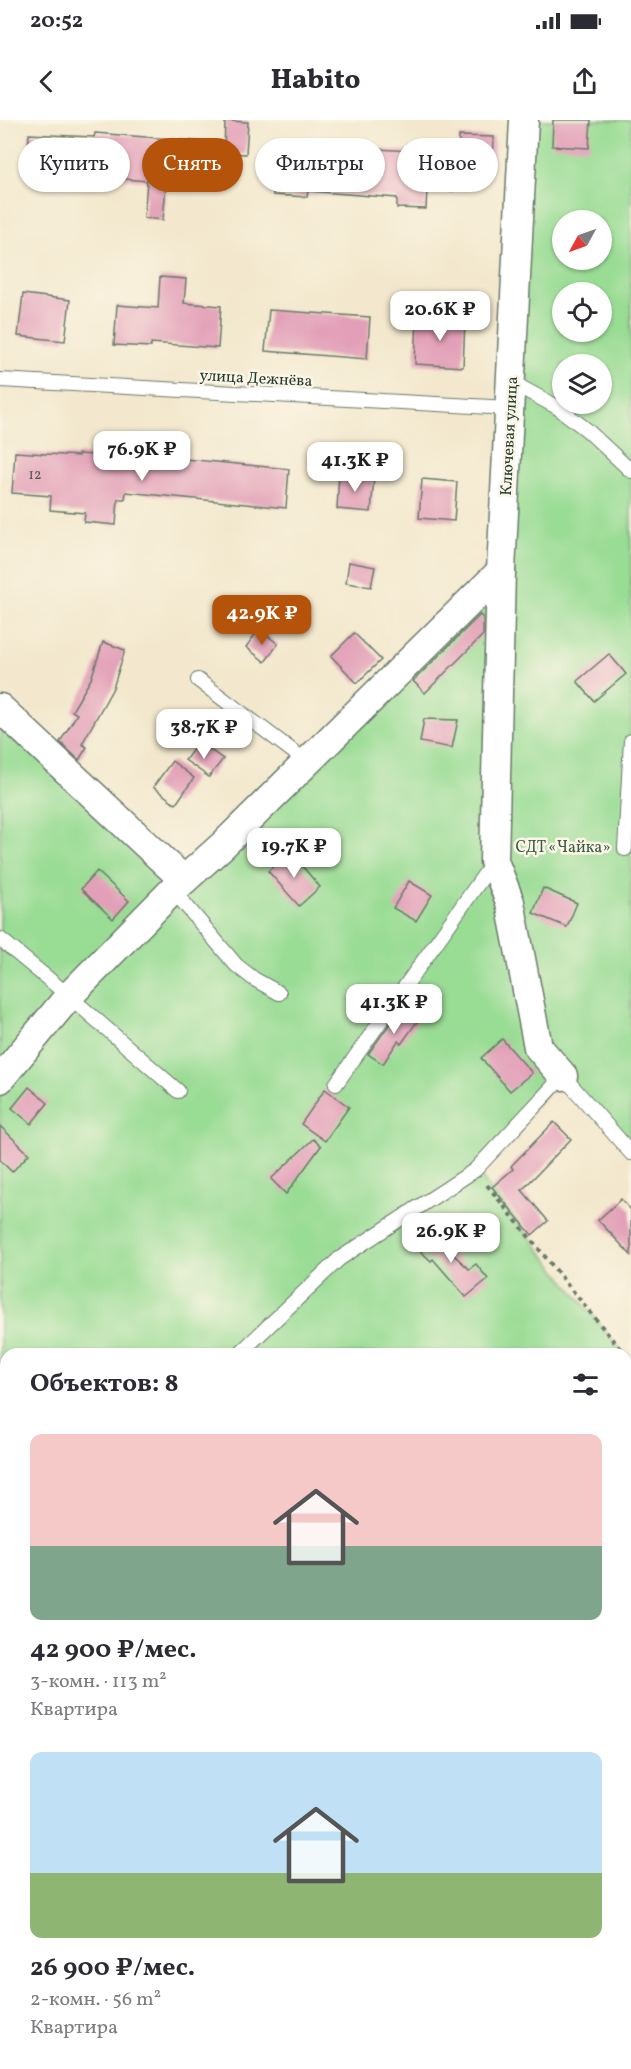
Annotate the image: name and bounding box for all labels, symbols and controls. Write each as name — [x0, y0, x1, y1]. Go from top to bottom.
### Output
text: 20:52 — [30, 6, 83, 37]
text: Habito — [271, 62, 360, 100]
icon: back — [30, 65, 63, 98]
icon: share — [568, 65, 601, 98]
chip: Купить — [18, 138, 130, 192]
chip: Снять — [142, 138, 243, 192]
chip: Фильтры — [255, 138, 385, 192]
chip: Новое — [397, 138, 498, 192]
north arrow — [552, 210, 612, 270]
map controls — [552, 210, 612, 414]
button: locate — [552, 282, 612, 342]
pin: 20.6K ₽ — [385, 291, 495, 342]
text: 20.6K ₽ — [404, 296, 476, 324]
button: layers — [552, 354, 612, 414]
street label: улица Дежнёва — [199, 365, 313, 393]
street label: Ключевая улица — [496, 376, 524, 496]
pin: 76.9K ₽ — [87, 431, 197, 482]
text: 76.9K ₽ — [107, 436, 177, 464]
pin: 41.3K ₽ — [300, 442, 410, 493]
text: 41.3K ₽ — [321, 447, 389, 475]
house number: 12 — [29, 466, 41, 485]
pin: 42.9K ₽ — [207, 595, 317, 646]
text: 42.9K ₽ — [226, 600, 298, 628]
pin: 38.7K ₽ — [149, 709, 259, 760]
text: 38.7K ₽ — [170, 714, 238, 742]
pin: 19.7K ₽ — [239, 828, 349, 879]
text: 19.7K ₽ — [261, 833, 327, 861]
park label: СДТ «Чайка» — [516, 837, 610, 859]
pin: 41.3K ₽ — [339, 984, 449, 1035]
text: 41.3K ₽ — [360, 989, 428, 1017]
pin: 26.9K ₽ — [396, 1213, 506, 1264]
text: 26.9K ₽ — [416, 1218, 486, 1246]
text: Объектов: 8 — [30, 1366, 179, 1402]
icon: filters — [569, 1368, 602, 1401]
icon: home — [262, 1473, 370, 1581]
text: 42 900 ₽/мес. — [30, 1632, 197, 1668]
text: 3-комн. · 113 m² — [30, 1668, 167, 1696]
text: Квартира — [30, 1696, 118, 1724]
icon: home — [262, 1791, 370, 1899]
text: 26 900 ₽/мес. — [30, 1950, 195, 1986]
text: 2-комн. · 56 m² — [30, 1986, 161, 2014]
text: Квартира — [30, 2014, 118, 2042]

